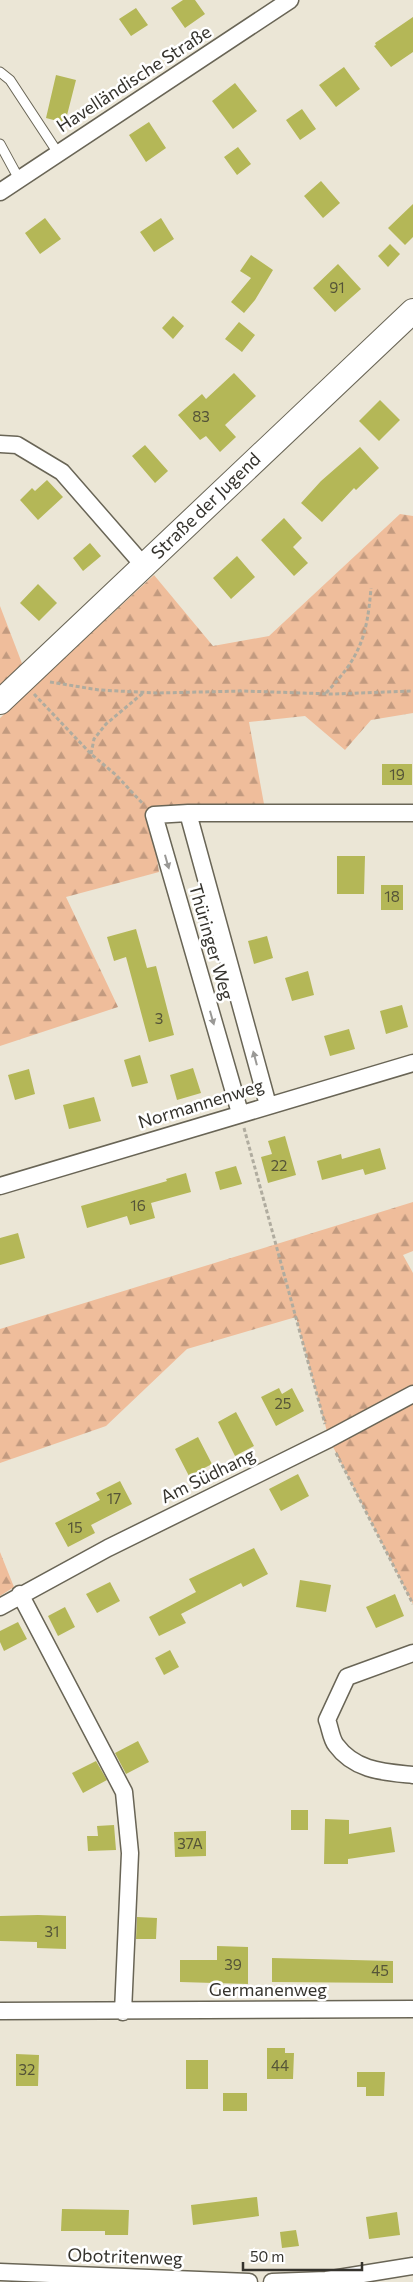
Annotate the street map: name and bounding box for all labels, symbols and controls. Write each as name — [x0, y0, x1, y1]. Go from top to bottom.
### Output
street label: Havelländische Straße — [52, 20, 215, 136]
house number: 91 — [329, 278, 345, 296]
house number: 83 — [192, 407, 210, 425]
street label: Straße der Jugend — [146, 447, 265, 563]
house number: 19 — [389, 765, 405, 783]
one-way arrow — [164, 854, 172, 869]
street label: Thüringer Weg — [185, 881, 239, 1003]
house number: 18 — [384, 887, 400, 905]
house number: 3 — [155, 1009, 163, 1027]
one-way arrow — [209, 1010, 217, 1025]
one-way arrow — [251, 1050, 259, 1065]
street label: Normannenweg — [135, 1073, 266, 1133]
house number: 22 — [271, 1156, 287, 1174]
house number: 16 — [130, 1196, 146, 1214]
house number: 25 — [275, 1394, 291, 1412]
street label: Am Südhang — [157, 1443, 259, 1507]
house number: 17 — [107, 1489, 121, 1507]
house number: 15 — [67, 1518, 83, 1536]
house number: 37A — [177, 1834, 203, 1852]
house number: 31 — [45, 1922, 59, 1940]
house number: 39 — [224, 1955, 242, 1973]
house number: 45 — [371, 1961, 389, 1979]
street label: Germanenweg — [209, 1978, 327, 2000]
house number: 44 — [271, 2056, 289, 2074]
house number: 32 — [19, 2060, 35, 2078]
scale bar — [243, 2240, 362, 2272]
street label: Obotritenweg — [67, 2243, 183, 2269]
text: 50 m — [250, 2247, 284, 2265]

